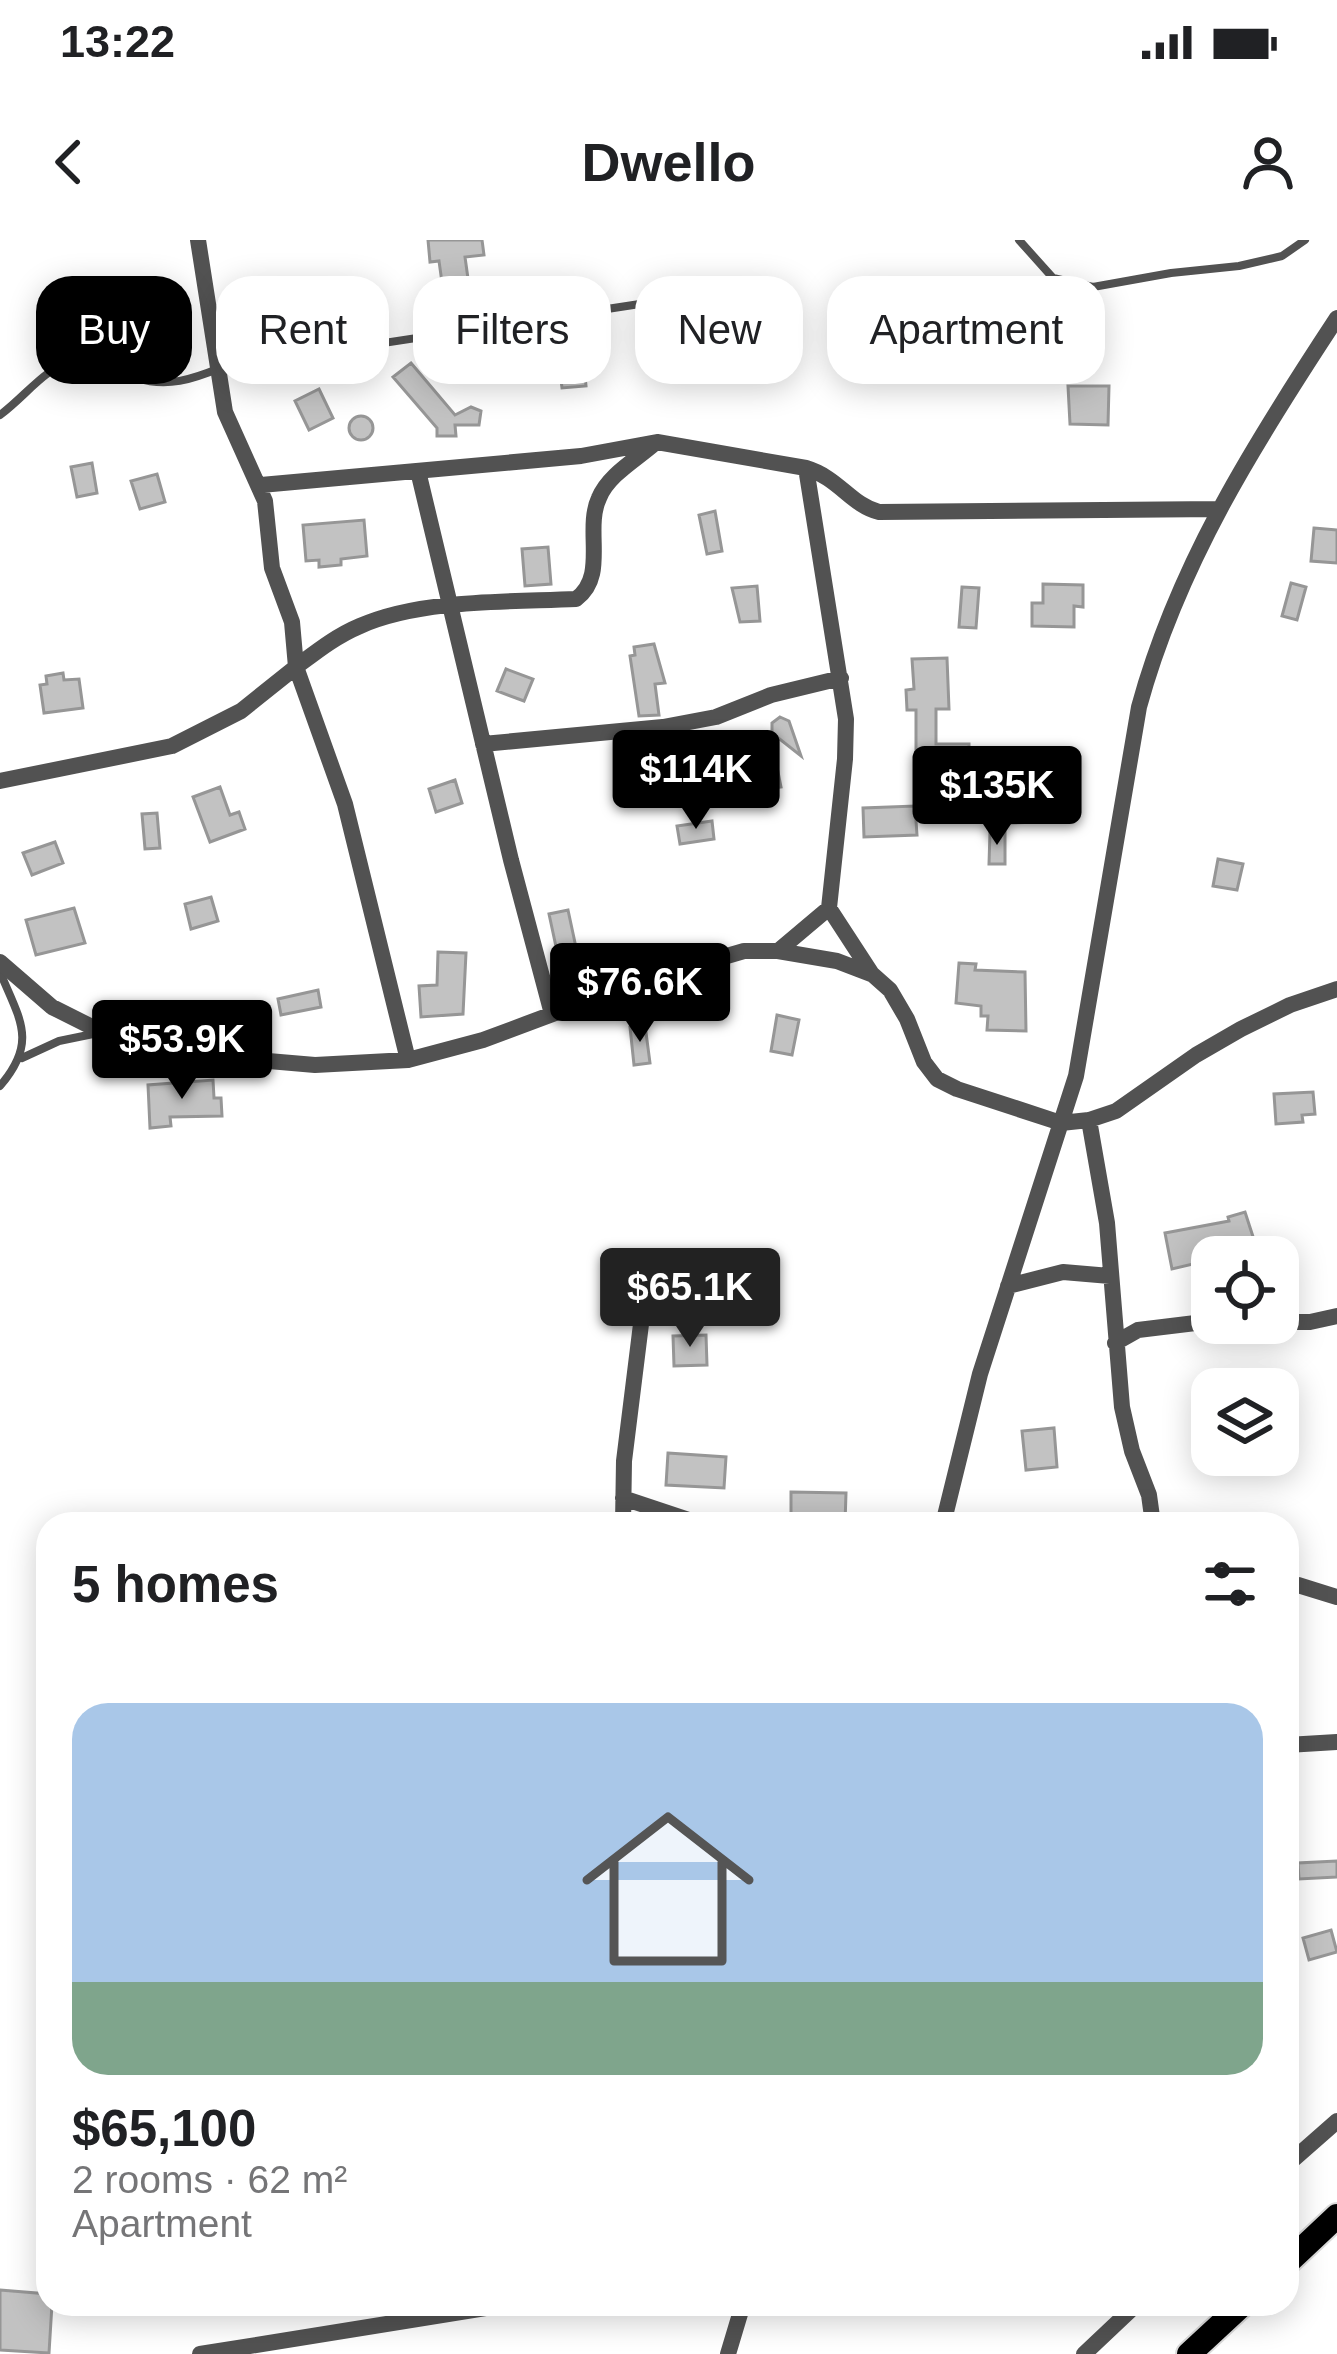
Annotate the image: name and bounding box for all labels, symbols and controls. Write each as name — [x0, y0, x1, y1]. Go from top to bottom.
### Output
text: 13:22 — [60, 16, 175, 67]
icon: back — [36, 129, 102, 195]
icon: person — [1235, 129, 1301, 195]
text: Dwello — [581, 132, 756, 192]
chip: Buy — [36, 276, 192, 384]
chip: Rent — [216, 276, 389, 384]
chip: Filters — [413, 276, 611, 384]
chip: New — [635, 276, 803, 384]
chip: Apartment — [827, 276, 1105, 384]
pin: $114K — [612, 730, 780, 832]
pin: $135K — [913, 746, 1081, 848]
text: $114K — [640, 747, 752, 790]
text: $135K — [940, 763, 1054, 806]
pin: $76.6K — [542, 943, 738, 1045]
text: $76.6K — [577, 960, 703, 1003]
pin: $53.9K — [84, 1000, 280, 1102]
text: $53.9K — [119, 1017, 245, 1060]
map controls — [1191, 1236, 1299, 1476]
button: locate — [1191, 1236, 1299, 1344]
pin: $65.1K — [592, 1248, 788, 1350]
text: $65.1K — [627, 1265, 753, 1308]
button: layers — [1191, 1368, 1299, 1476]
icon: filters — [1197, 1551, 1263, 1617]
text: 5 homes — [72, 1556, 279, 1613]
icon: home — [560, 1781, 776, 1997]
text: $65,100 — [72, 2100, 256, 2157]
text: 2 rooms · 62 m² — [72, 2158, 347, 2201]
text: Apartment — [72, 2202, 252, 2245]

